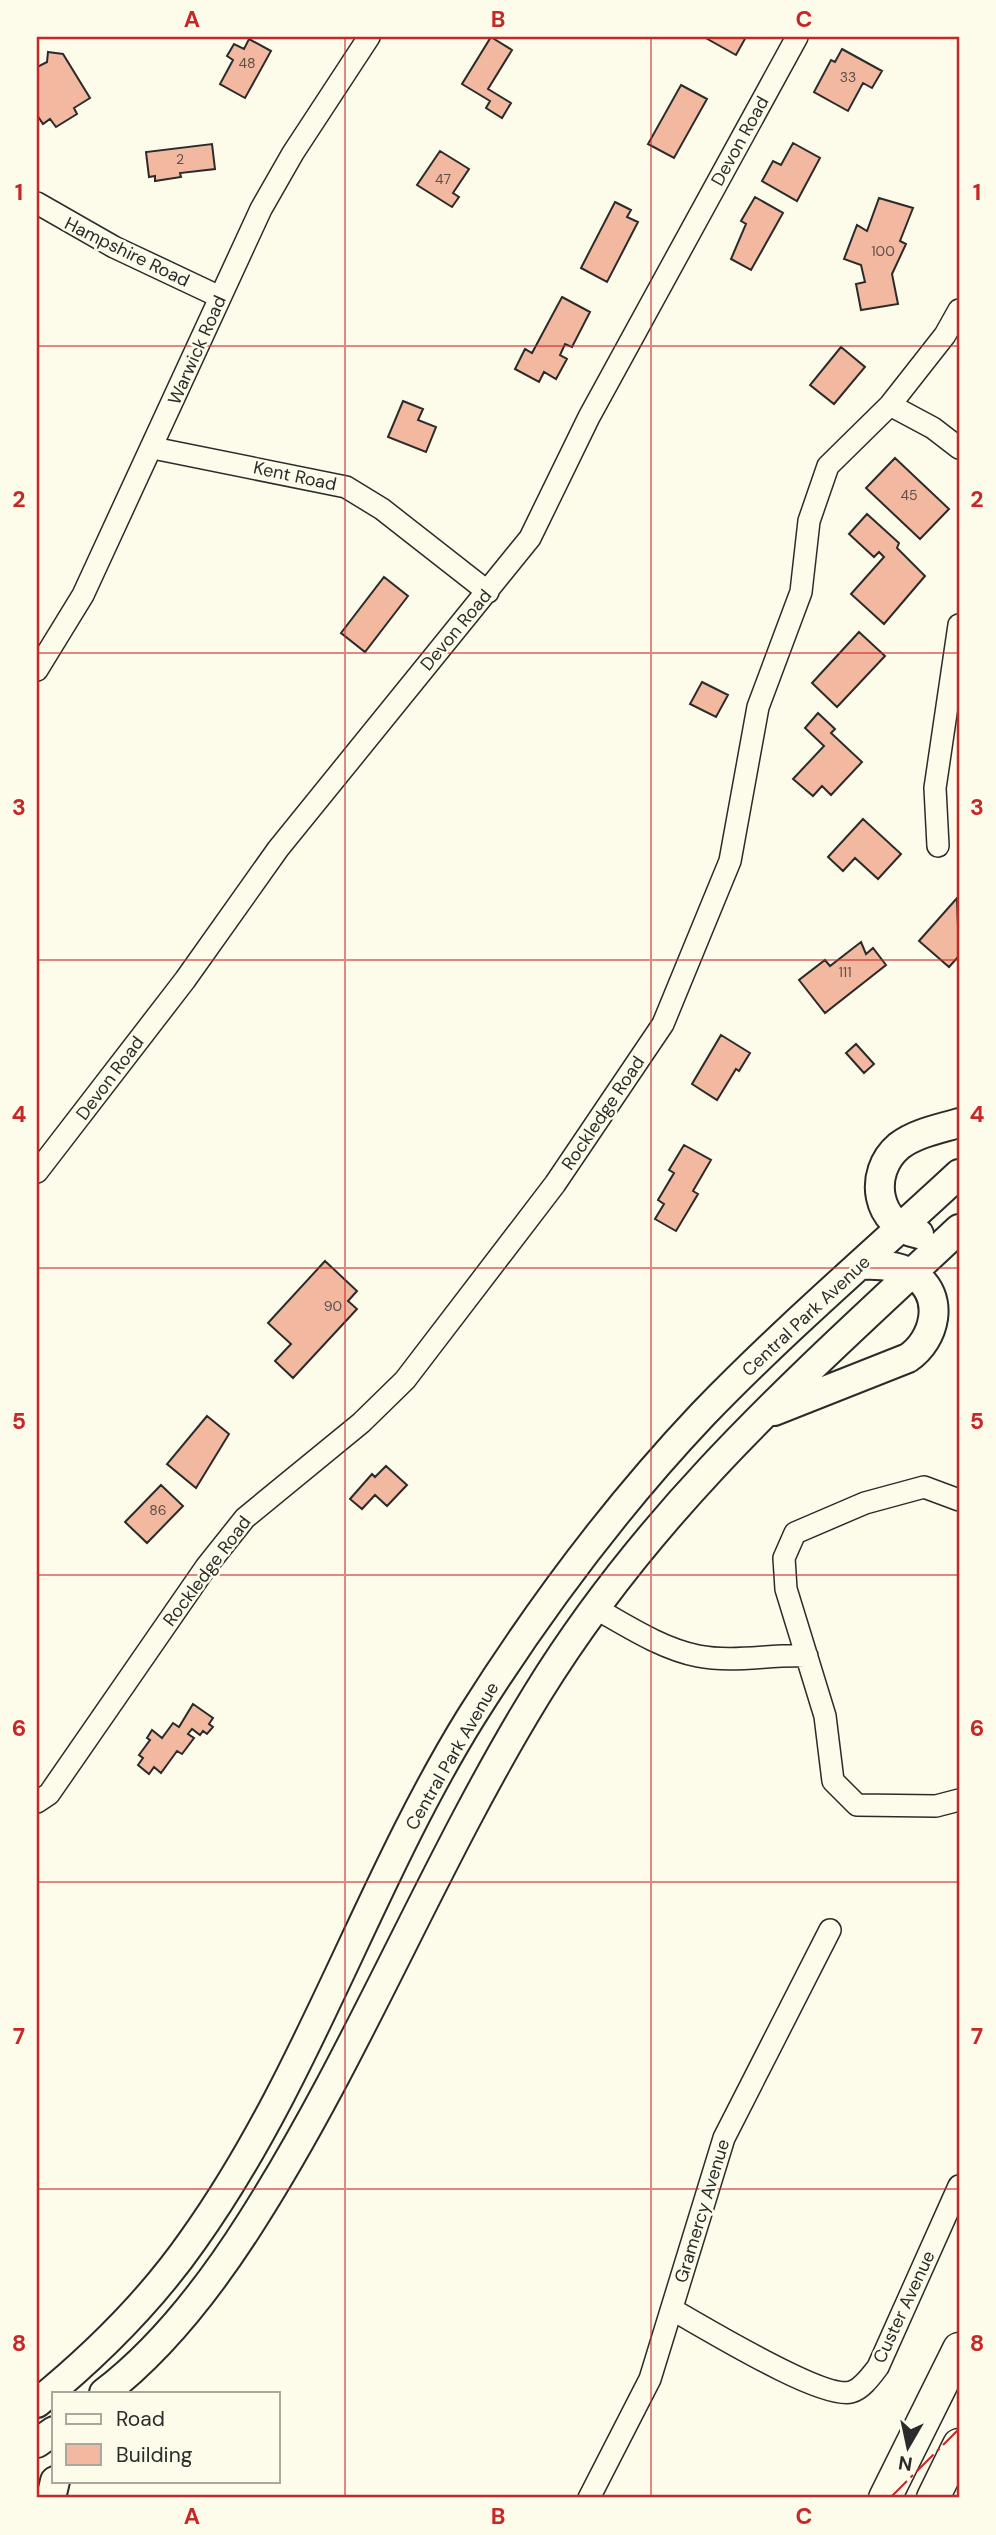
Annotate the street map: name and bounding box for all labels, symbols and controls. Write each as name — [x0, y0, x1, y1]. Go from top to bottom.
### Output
text: A — [184, 4, 200, 34]
text: B — [491, 4, 505, 34]
text: C — [796, 4, 812, 34]
house number: 48 — [238, 54, 256, 72]
house number: 33 — [840, 68, 856, 86]
street label: Devon Road — [706, 92, 774, 190]
house number: 2 — [176, 150, 184, 168]
house number: 47 — [435, 170, 451, 188]
text: 1 — [15, 177, 23, 207]
text: 1 — [973, 177, 981, 207]
street label: Hampshire Road — [60, 211, 194, 293]
house number: 100 — [871, 242, 895, 260]
street label: Warwick Road — [162, 292, 232, 408]
street label: Kent Road — [251, 456, 339, 496]
text: 2 — [12, 484, 26, 514]
text: 2 — [970, 484, 984, 514]
house number: 45 — [900, 486, 918, 504]
street label: Devon Road — [415, 584, 497, 676]
text: 3 — [12, 792, 26, 822]
text: 3 — [970, 792, 984, 822]
house number: 111 — [838, 963, 852, 981]
street label: Devon Road — [71, 1031, 149, 1125]
street label: Rockledge Road — [556, 1051, 650, 1175]
text: 4 — [12, 1099, 27, 1129]
text: 4 — [970, 1099, 985, 1129]
street label: Central Park Avenue — [737, 1250, 875, 1382]
house number: 90 — [324, 1297, 342, 1315]
text: 5 — [12, 1406, 26, 1436]
text: 5 — [970, 1406, 984, 1436]
house number: 86 — [149, 1501, 167, 1519]
street label: Rockledge Road — [158, 1511, 256, 1631]
street label: Central Park Avenue — [400, 1678, 504, 1834]
text: 6 — [12, 1713, 26, 1743]
text: 6 — [970, 1713, 984, 1743]
text: 7 — [13, 2021, 25, 2051]
text: 7 — [971, 2021, 983, 2051]
street label: Gramercy Avenue — [669, 2136, 735, 2286]
street label: Custer Avenue — [867, 2247, 941, 2367]
text: 8 — [12, 2328, 26, 2358]
text: 8 — [970, 2328, 984, 2358]
legend — [52, 2392, 280, 2482]
text: Road — [116, 2405, 165, 2433]
north arrow — [874, 2412, 944, 2482]
text: Building — [116, 2441, 193, 2469]
text: N — [897, 2450, 914, 2477]
text: A — [184, 2501, 200, 2531]
text: B — [491, 2501, 505, 2531]
text: C — [796, 2501, 812, 2531]

